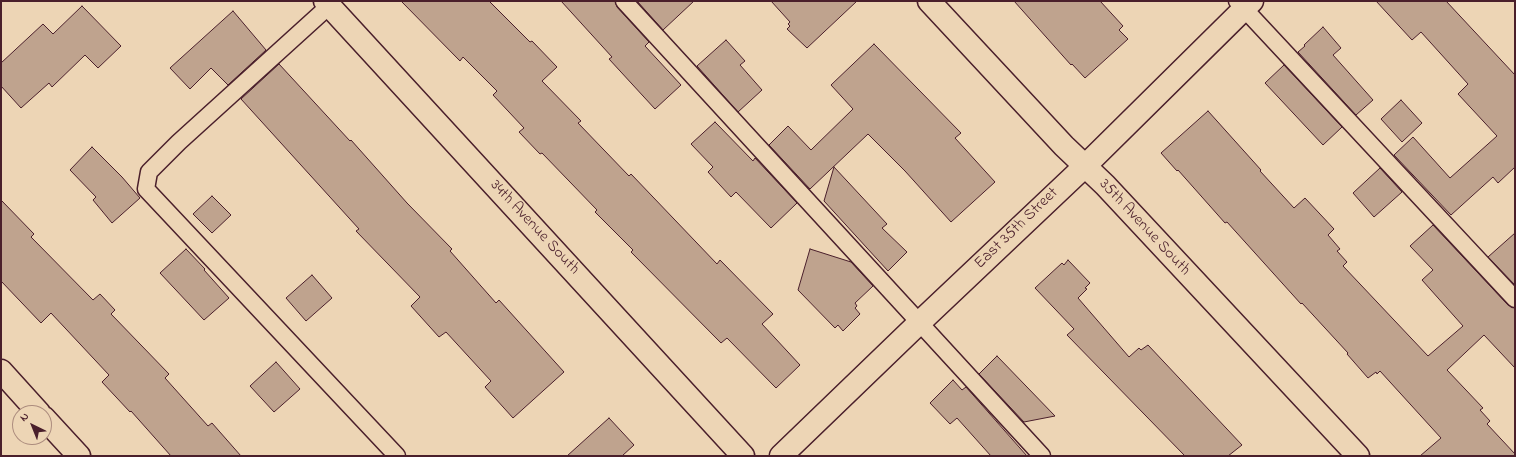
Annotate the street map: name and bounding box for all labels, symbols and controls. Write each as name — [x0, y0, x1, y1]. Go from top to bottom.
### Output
street label: 35th Avenue South — [1094, 176, 1194, 280]
street label: 34th Avenue South — [485, 177, 583, 279]
street label: East 35th Street — [971, 184, 1063, 274]
north arrow — [12, 405, 52, 445]
text: N — [16, 409, 33, 425]

